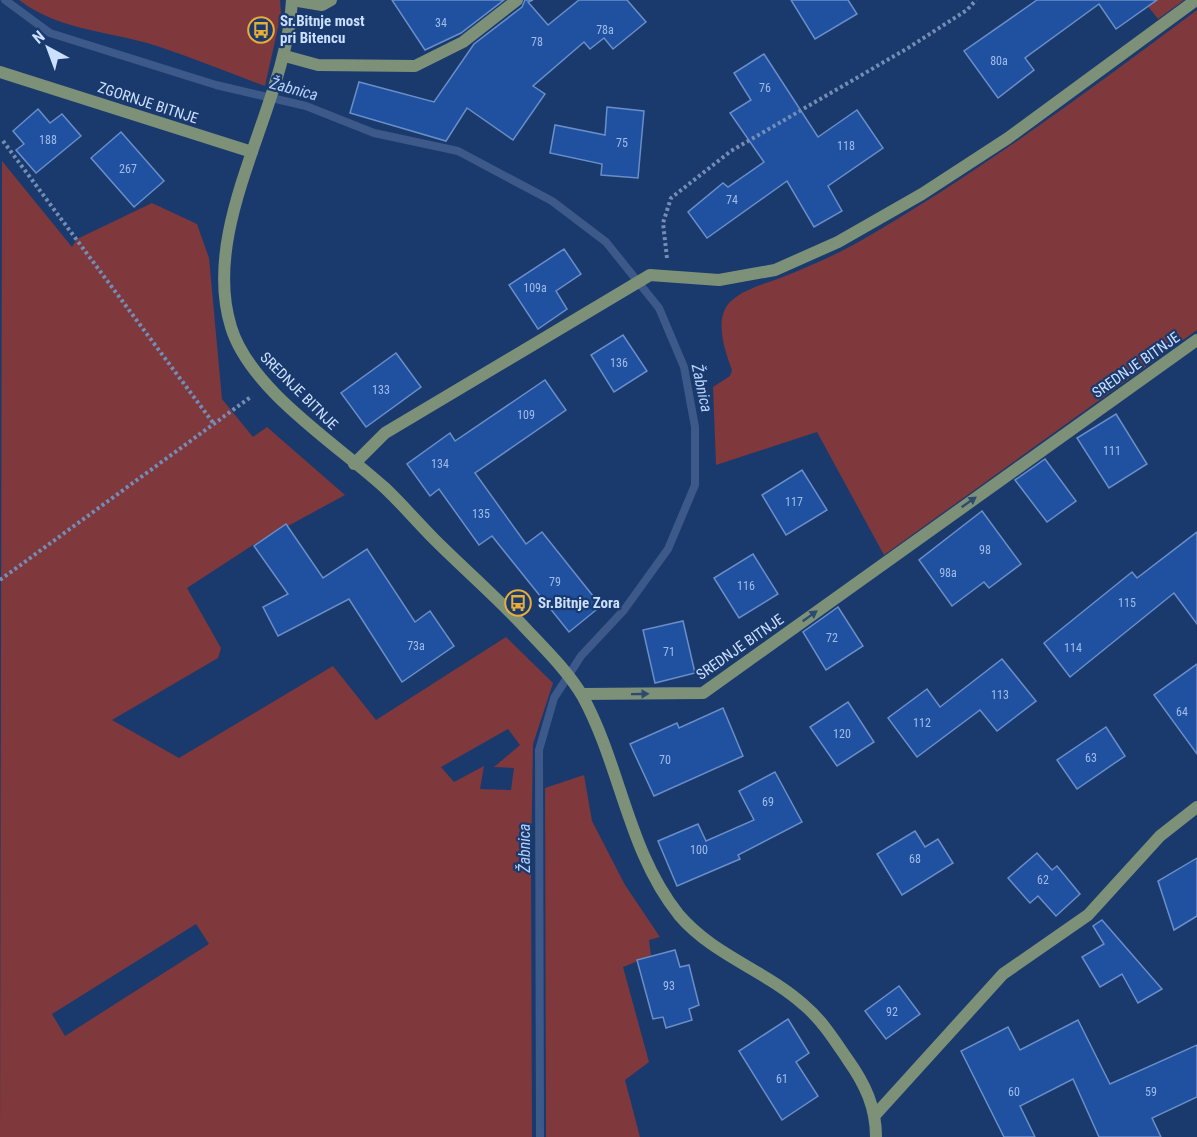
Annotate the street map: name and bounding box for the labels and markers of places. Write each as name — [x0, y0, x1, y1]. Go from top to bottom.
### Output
place label: Sr.Bitnje most pri Bitencu — [280, 12, 365, 47]
bus stop icon: Sr.Bitnje most pri Bitencu — [246, 15, 276, 45]
bus stop icon: Sr.Bitnje Zora — [503, 588, 533, 618]
place label: Sr.Bitnje Zora — [538, 594, 620, 612]

